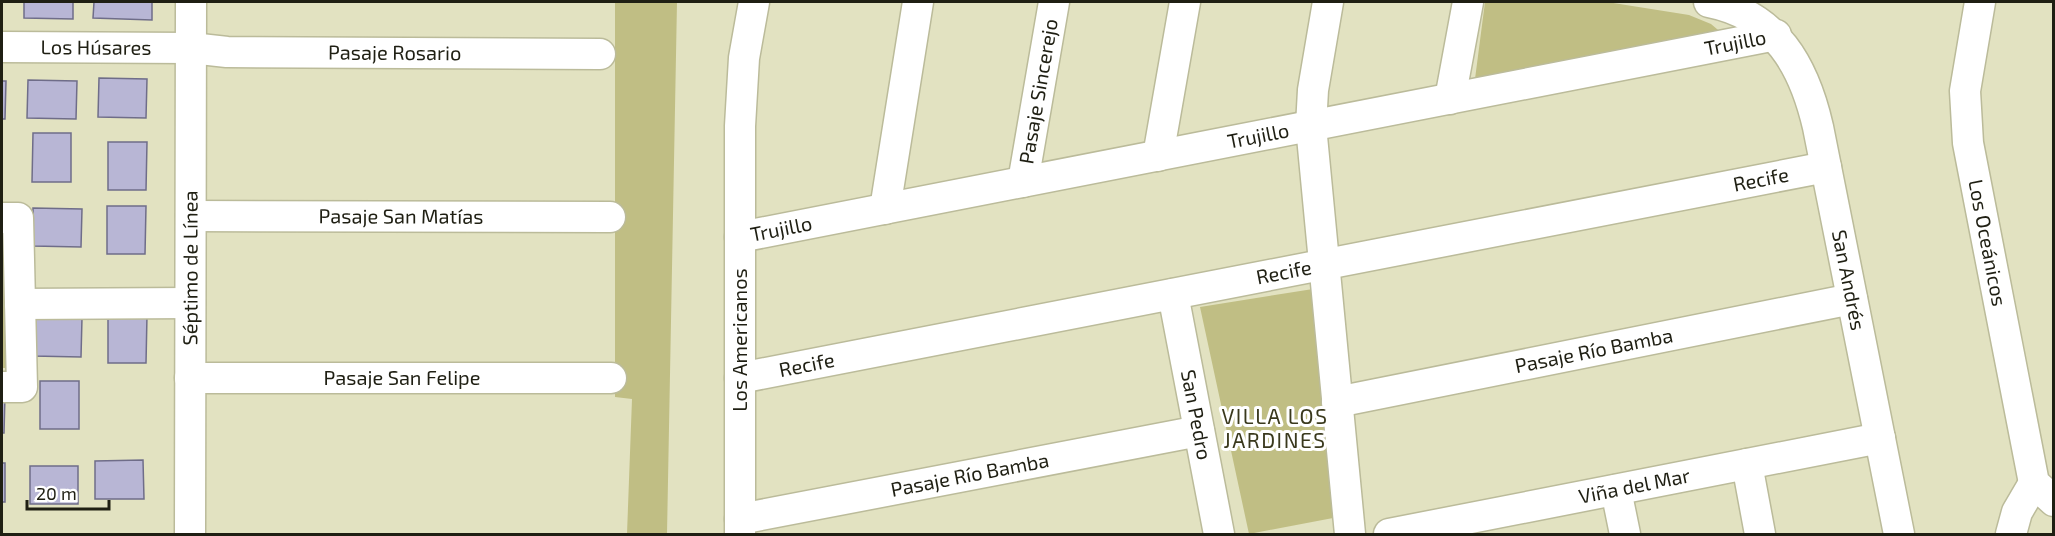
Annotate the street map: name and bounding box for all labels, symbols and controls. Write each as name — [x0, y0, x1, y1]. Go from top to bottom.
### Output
street label: Pasaje Sincerejo — [1013, 17, 1062, 166]
street label: Trujillo — [1702, 24, 1768, 60]
street label: Los Húsares — [40, 34, 152, 59]
street label: Pasaje Rosario — [328, 40, 461, 64]
street label: Trujillo — [1225, 117, 1291, 153]
street label: Recife — [1731, 162, 1790, 196]
street label: Los Oceánicos — [1964, 177, 2012, 308]
street label: Séptimo de Línea — [177, 191, 202, 345]
street label: Pasaje San Matías — [319, 203, 483, 228]
street label: Trujillo — [748, 210, 814, 246]
street label: San Andrés — [1828, 228, 1871, 332]
street label: Recife — [1254, 254, 1313, 288]
street label: Los Americanos — [727, 268, 751, 412]
street label: Pasaje Río Bamba — [1513, 322, 1675, 377]
street label: Recife — [777, 347, 836, 381]
street label: Pasaje San Felipe — [324, 365, 480, 389]
street label: San Pedro — [1177, 367, 1218, 462]
district label: VILLA LOS JARDINES — [1222, 403, 1328, 452]
street label: Pasaje Río Bamba — [888, 447, 1051, 501]
street label: Viña del Mar — [1576, 462, 1692, 508]
scale bar — [27, 473, 110, 511]
text: 20 m — [36, 482, 77, 504]

